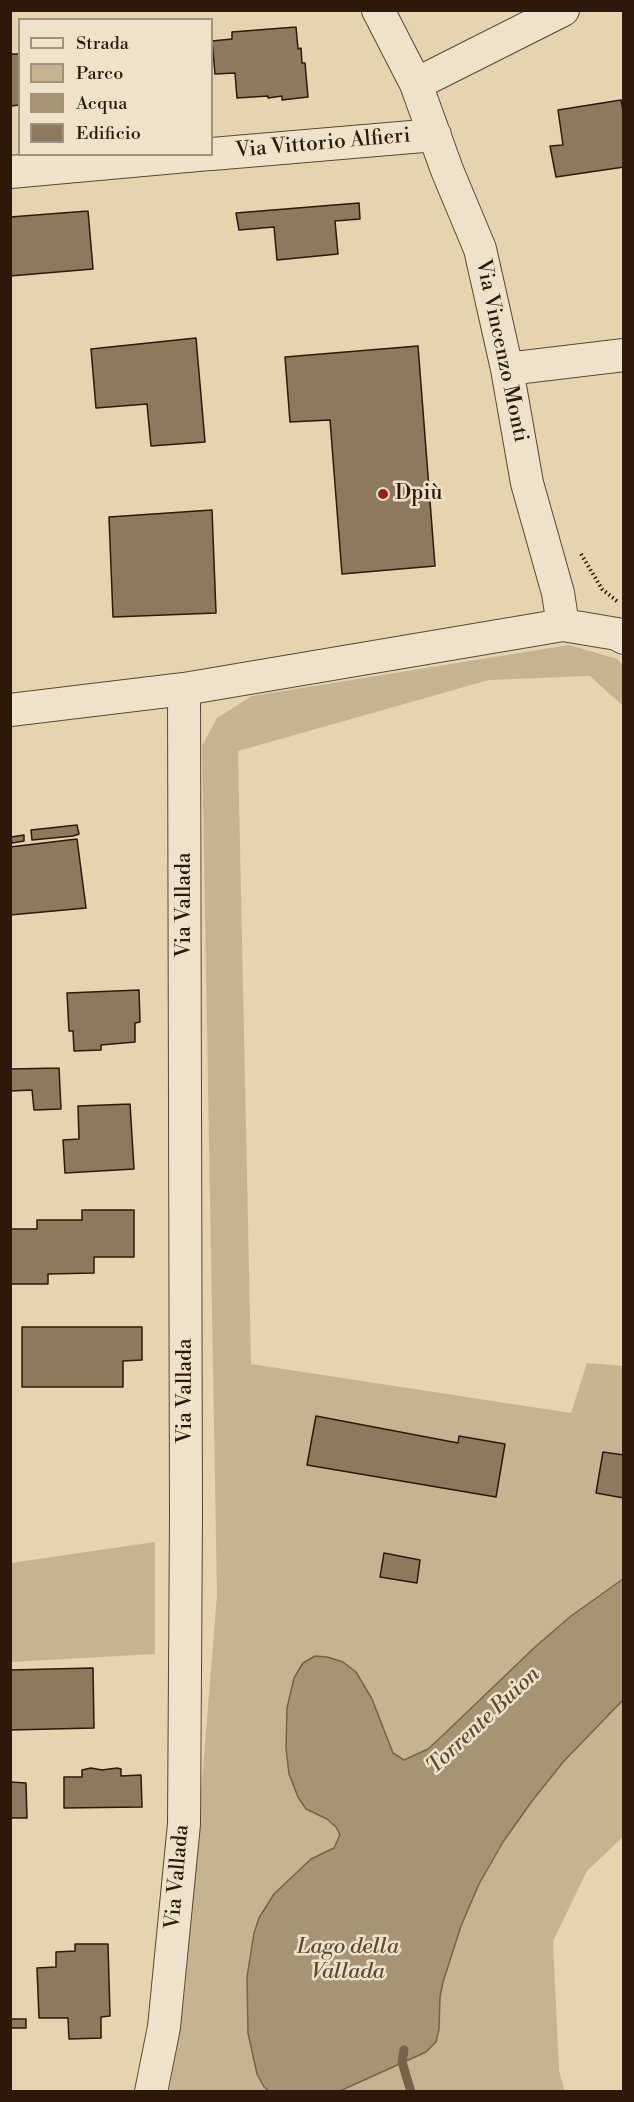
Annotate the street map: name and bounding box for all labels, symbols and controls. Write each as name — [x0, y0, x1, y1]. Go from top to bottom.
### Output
legend — [18, 18, 213, 156]
text: Strada — [76, 32, 129, 55]
text: Parco — [76, 62, 123, 85]
text: Acqua — [76, 92, 127, 115]
text: Edificio — [76, 122, 141, 145]
street label: Via Vittorio Alfieri — [234, 124, 412, 164]
street label: Via Vincenzo Monti — [469, 257, 533, 445]
place label: Dpiù — [395, 481, 442, 507]
marker: Dpiù — [376, 487, 390, 501]
street label: Via Vallada — [172, 852, 198, 958]
street label: Via Vallada — [173, 1338, 199, 1444]
water label: Torrente Buion — [422, 1662, 546, 1780]
street label: Via Vallada — [161, 1824, 195, 1930]
water label: Lago della Vallada — [297, 1935, 399, 1987]

